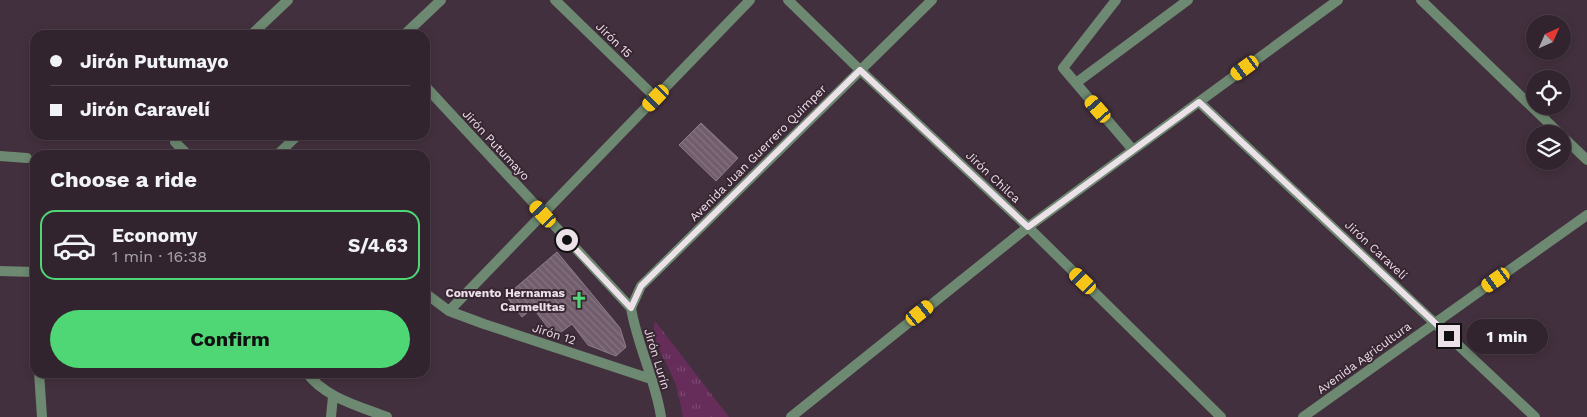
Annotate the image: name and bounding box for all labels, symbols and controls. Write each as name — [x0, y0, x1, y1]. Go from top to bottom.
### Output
north arrow — [1526, 15, 1571, 60]
map controls — [1526, 15, 1571, 170]
street label: Jirón 15 — [593, 19, 635, 61]
text: Jirón Putumayo — [80, 50, 229, 73]
car — [1228, 53, 1261, 83]
button: locate — [1526, 70, 1571, 115]
car — [640, 82, 671, 114]
street label: Avenida Juan Guerrero Quimper — [687, 82, 829, 224]
car — [1082, 93, 1113, 125]
text: Jirón Caravelí — [80, 98, 210, 121]
street label: Jirón Putumayo — [460, 107, 532, 183]
button: layers — [1526, 125, 1571, 170]
street label: Jirón Chilca — [963, 148, 1023, 206]
text: Choose a ride — [50, 167, 197, 192]
car — [527, 198, 558, 230]
street label: Jirón Caravelí — [1342, 218, 1410, 282]
icon: car — [52, 223, 97, 268]
text: Economy — [112, 224, 197, 247]
route start — [556, 229, 578, 251]
text: S/4.63 — [348, 234, 408, 257]
text: 1 min · 16:38 — [112, 247, 207, 266]
car — [1067, 265, 1099, 297]
car — [1479, 265, 1512, 295]
place label: Convento Hernamas Carmelitas — [446, 286, 566, 314]
church icon: Convento Hernamas Carmelitas — [569, 290, 589, 310]
car — [903, 298, 936, 328]
button: Confirm — [50, 310, 410, 368]
callout: 1 min — [1466, 318, 1549, 354]
street label: Avenida Agricultura — [1314, 319, 1414, 397]
street label: Jirón 12 — [531, 320, 577, 348]
route end — [1438, 325, 1460, 347]
street label: Jirón Lurín — [641, 327, 673, 391]
text: 1 min — [1486, 327, 1528, 346]

